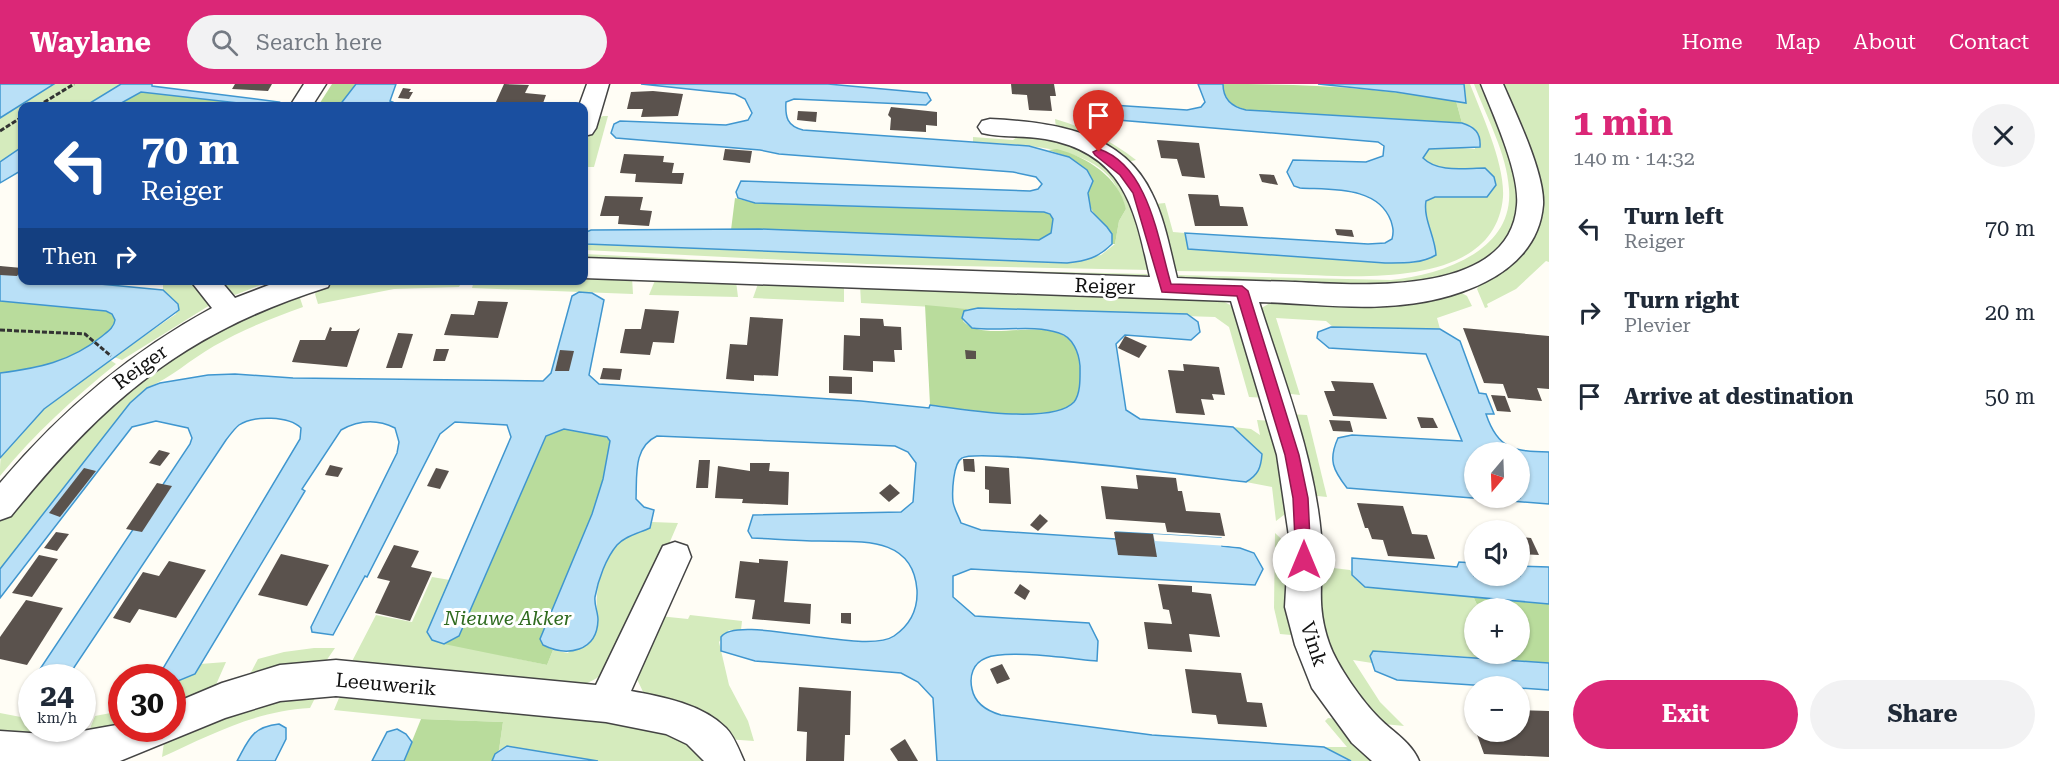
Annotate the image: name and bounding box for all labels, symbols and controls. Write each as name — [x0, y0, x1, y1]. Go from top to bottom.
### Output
search box — [187, 15, 607, 69]
text: Waylane — [30, 26, 151, 59]
icon: search — [208, 26, 241, 59]
text: Search here — [256, 30, 382, 55]
text: Home — [1682, 30, 1743, 54]
text: Map — [1776, 30, 1821, 54]
text: About — [1854, 30, 1916, 54]
text: Contact — [1949, 30, 2029, 54]
pin — [1073, 90, 1124, 152]
icon: arrive — [1082, 99, 1115, 132]
text: 1 min — [1573, 102, 1673, 144]
button: close — [1972, 104, 2035, 167]
text: 70 m — [141, 125, 239, 174]
icon: left — [42, 126, 120, 204]
text: 140 m · 14:32 — [1573, 146, 1695, 170]
text: Reiger — [141, 175, 223, 207]
text: Turn left — [1624, 204, 1724, 229]
icon: left — [1573, 212, 1606, 245]
text: 70 m — [1985, 216, 2035, 241]
text: Reiger — [1624, 229, 1685, 253]
icon: right — [109, 240, 142, 273]
text: Then — [42, 244, 97, 269]
street label: Reiger — [1074, 273, 1136, 299]
text: Turn right — [1624, 288, 1739, 313]
icon: right — [1573, 296, 1606, 329]
text: 20 m — [1985, 300, 2035, 325]
text: Plevier — [1624, 313, 1691, 337]
street label: Reiger — [108, 339, 172, 395]
icon: arrive — [1573, 380, 1606, 413]
text: Arrive at destination — [1624, 384, 1853, 409]
text: 50 m — [1985, 384, 2035, 409]
north arrow — [1464, 442, 1530, 508]
map controls — [1464, 442, 1530, 742]
button: sound — [1464, 520, 1530, 586]
position arrow — [1272, 528, 1336, 592]
button: + — [1464, 598, 1530, 664]
park label: Nieuwe Akker — [443, 606, 573, 630]
street label: Vink — [1296, 619, 1333, 670]
speed limit sign: 30 — [108, 664, 186, 742]
street label: Leeuwerik — [334, 668, 438, 700]
button: − — [1464, 676, 1530, 742]
text: 24 — [40, 678, 74, 713]
button: Exit — [1573, 680, 1798, 749]
button: Share — [1810, 680, 2035, 749]
text: km/h — [37, 709, 77, 727]

